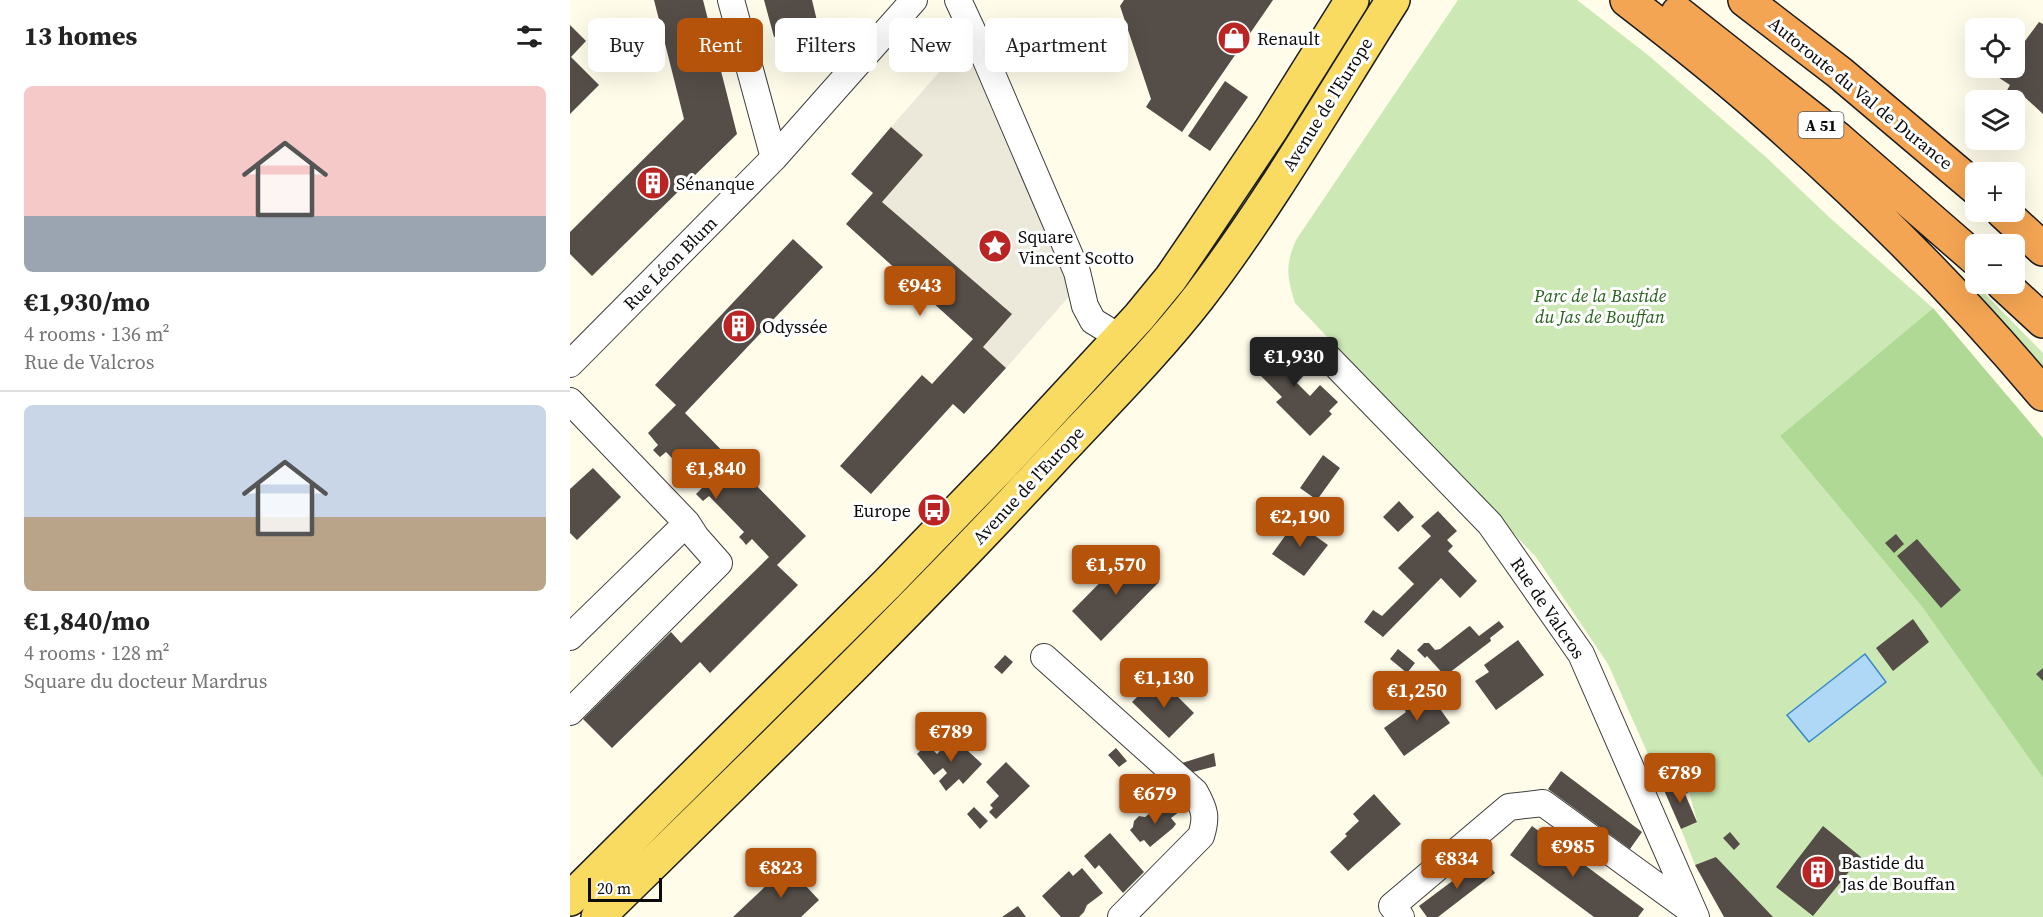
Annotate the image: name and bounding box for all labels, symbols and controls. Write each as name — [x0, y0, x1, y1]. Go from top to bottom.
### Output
street label: Autoroute du Val de Durance — [1764, 11, 1958, 175]
text: 13 homes — [24, 18, 137, 54]
chip: Buy — [588, 18, 665, 72]
chip: Rent — [677, 18, 763, 72]
chip: Filters — [775, 18, 877, 72]
chip: New — [889, 18, 973, 72]
chip: Apartment — [985, 18, 1128, 72]
map controls — [1965, 18, 2025, 294]
button: locate — [1965, 18, 2025, 78]
icon: filters — [513, 20, 546, 53]
shop icon: Renault — [1216, 20, 1252, 56]
place label: Renault — [1257, 26, 1320, 51]
street label: Avenue de l'Europe — [1276, 32, 1378, 176]
button: layers — [1965, 90, 2025, 150]
road number: A 51 — [1798, 112, 1844, 138]
icon: home — [231, 125, 339, 233]
button: + — [1965, 162, 2025, 222]
building icon: Sénanque — [635, 165, 671, 201]
place label: Sénanque — [676, 171, 755, 196]
street label: Rue Léon Blum — [618, 211, 722, 315]
place label: Square Vincent Scotto — [1018, 224, 1134, 270]
place icon: Square Vincent Scotto — [977, 228, 1013, 264]
button: − — [1965, 234, 2025, 294]
pin: €943 — [884, 266, 956, 317]
text: €943 — [898, 271, 942, 299]
park label: Parc de la Bastide du Jas de Bouffan — [1533, 283, 1667, 329]
text: €1,930/mo — [24, 284, 150, 320]
building icon: Odyssée — [721, 308, 757, 344]
place label: Odyssée — [762, 314, 828, 339]
text: 4 rooms · 136 m² — [24, 320, 170, 348]
pin: €1,930 — [1245, 337, 1343, 388]
text: €1,930 — [1264, 342, 1324, 370]
text: Rue de Valcros — [24, 348, 154, 376]
street label: Avenue de l'Europe — [967, 420, 1089, 550]
icon: home — [231, 444, 339, 552]
pin: €1,840 — [667, 449, 765, 500]
text: €1,840 — [686, 454, 746, 482]
bus stop icon: Europe — [916, 492, 952, 528]
pin: €2,190 — [1251, 497, 1349, 548]
place label: Europe — [853, 498, 911, 523]
text: €2,190 — [1270, 502, 1330, 530]
pin: €1,570 — [1067, 545, 1165, 596]
text: €1,570 — [1086, 550, 1146, 578]
street label: Rue de Valcros — [1505, 552, 1591, 664]
text: €1,840/mo — [24, 603, 150, 639]
text: 4 rooms · 128 m² — [24, 639, 170, 667]
pin: €1,130 — [1115, 658, 1213, 709]
text: €1,130 — [1134, 663, 1194, 691]
text: Square du docteur Mardrus — [24, 667, 267, 695]
pin: €1,250 — [1368, 671, 1466, 722]
text: €1,250 — [1387, 676, 1447, 704]
pin: €789 — [915, 712, 987, 763]
text: €789 — [929, 717, 973, 745]
pin: €789 — [1644, 753, 1716, 804]
text: €789 — [1658, 758, 1702, 786]
pin: €679 — [1119, 774, 1191, 825]
text: €679 — [1133, 779, 1177, 807]
pin: €985 — [1537, 827, 1609, 878]
text: €985 — [1551, 832, 1595, 860]
pin: €834 — [1421, 839, 1493, 890]
text: €834 — [1435, 844, 1479, 872]
pin: €823 — [745, 848, 817, 899]
place label: Bastide du Jas de Bouffan — [1840, 850, 1955, 896]
text: €823 — [759, 853, 803, 881]
building icon: Bastide du Jas de Bouffan — [1800, 854, 1836, 890]
scale bar — [588, 875, 662, 902]
text: 20 m — [597, 877, 631, 899]

